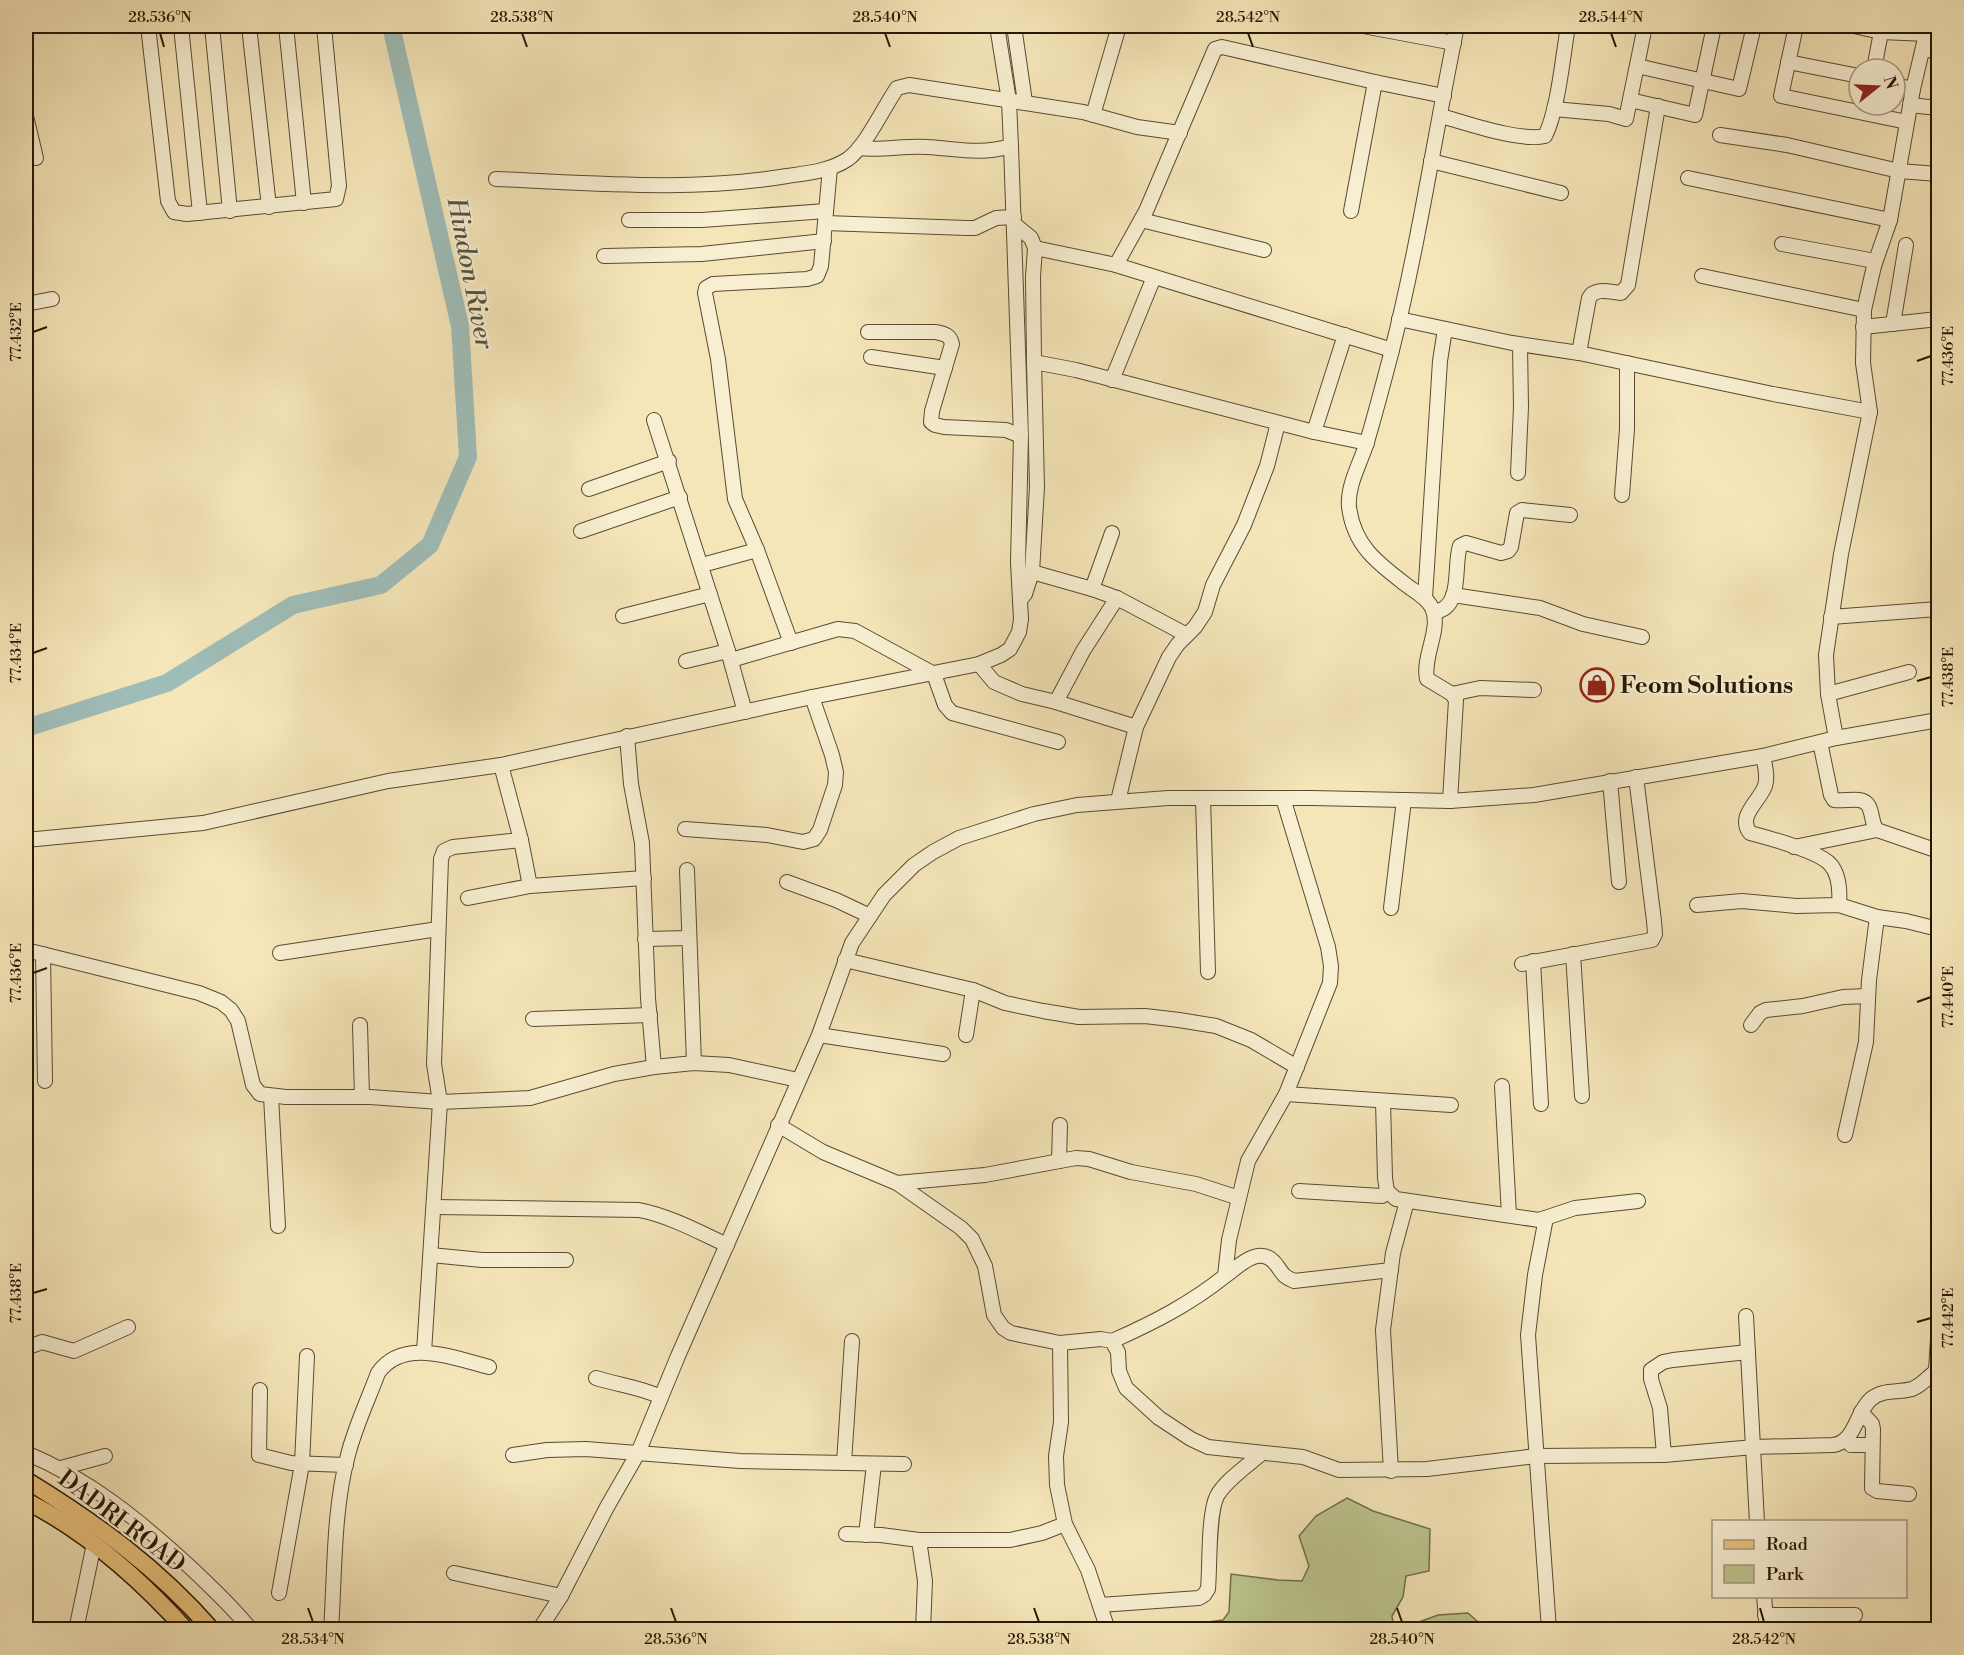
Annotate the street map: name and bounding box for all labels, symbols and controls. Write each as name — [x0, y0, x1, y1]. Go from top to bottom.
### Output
text: 28.536°N — [128, 8, 192, 27]
text: 28.538°N — [490, 8, 554, 27]
text: 28.540°N — [852, 8, 918, 27]
text: 28.542°N — [1216, 8, 1280, 27]
text: 28.544°N — [1579, 8, 1643, 27]
north arrow — [1847, 57, 1907, 117]
text: N — [1879, 74, 1902, 92]
water label: Hindon River — [439, 194, 501, 353]
text: 77.432°E — [7, 302, 26, 362]
text: 77.436°E — [1939, 326, 1958, 386]
text: 77.434°E — [7, 623, 26, 683]
text: 77.438°E — [1939, 647, 1958, 707]
shop icon: Feom Solutions — [1579, 667, 1615, 703]
place label: Feom Solutions — [1620, 671, 1793, 701]
text: 77.436°E — [7, 943, 26, 1003]
text: 77.440°E — [1939, 966, 1958, 1028]
text: 77.438°E — [7, 1263, 26, 1323]
text: 77.442°E — [1939, 1288, 1958, 1348]
street label: DADRI ROAD — [52, 1464, 191, 1580]
legend — [1712, 1520, 1907, 1598]
text: Road — [1766, 1533, 1809, 1556]
text: Park — [1766, 1563, 1805, 1586]
text: 28.534°N — [281, 1630, 345, 1649]
text: 28.536°N — [644, 1630, 708, 1649]
text: 28.538°N — [1007, 1630, 1071, 1649]
text: 28.540°N — [1369, 1630, 1435, 1649]
text: 28.542°N — [1732, 1630, 1796, 1649]

